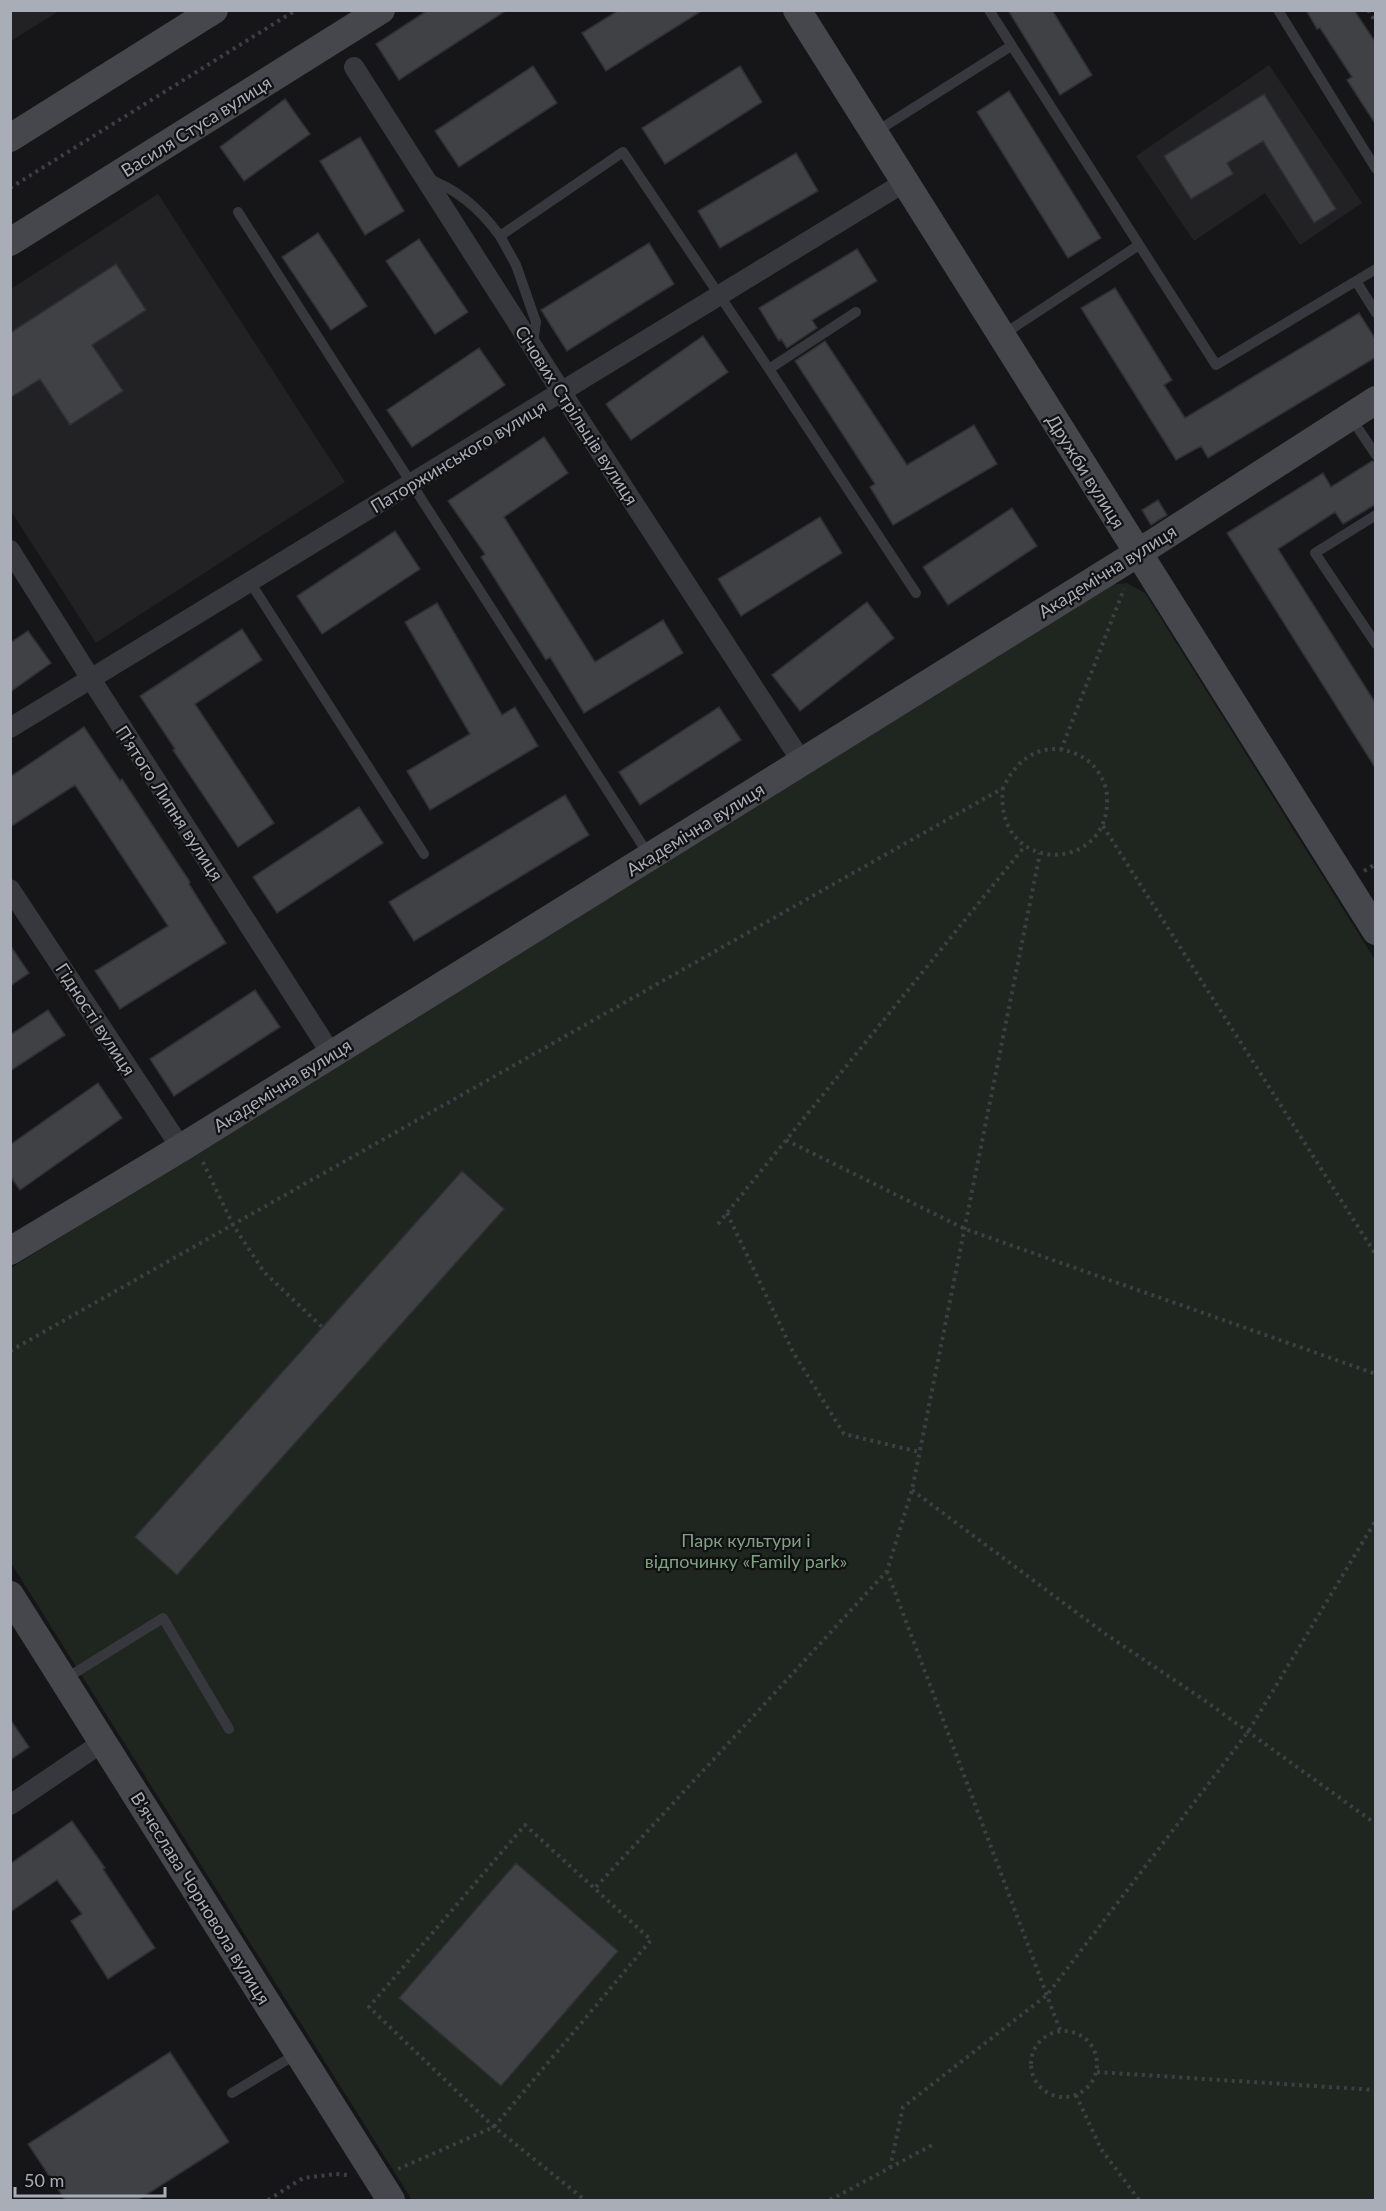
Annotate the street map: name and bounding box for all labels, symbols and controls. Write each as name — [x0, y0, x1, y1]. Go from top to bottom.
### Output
street label: Василя Стуса вулиця — [117, 71, 275, 181]
street label: Січових Стрільців вулиця — [511, 321, 643, 509]
street label: Паторжинського вулиця — [366, 395, 550, 517]
street label: Дружби вулиця — [1042, 410, 1130, 532]
street label: Академічна вулиця — [1034, 520, 1180, 622]
street label: П’ятого Липня вулиця — [111, 721, 229, 885]
street label: Академічна вулиця — [622, 778, 768, 880]
street label: Гідності вулиця — [51, 959, 141, 1079]
street label: Академічна вулиця — [209, 1034, 355, 1136]
park label: Парк культури і відпочинку «Family park» — [645, 1529, 847, 1572]
street label: В'ячеслава Чорновола вулиця — [126, 1788, 276, 2008]
scale bar — [15, 2160, 165, 2198]
text: 50 m — [24, 2169, 64, 2191]

